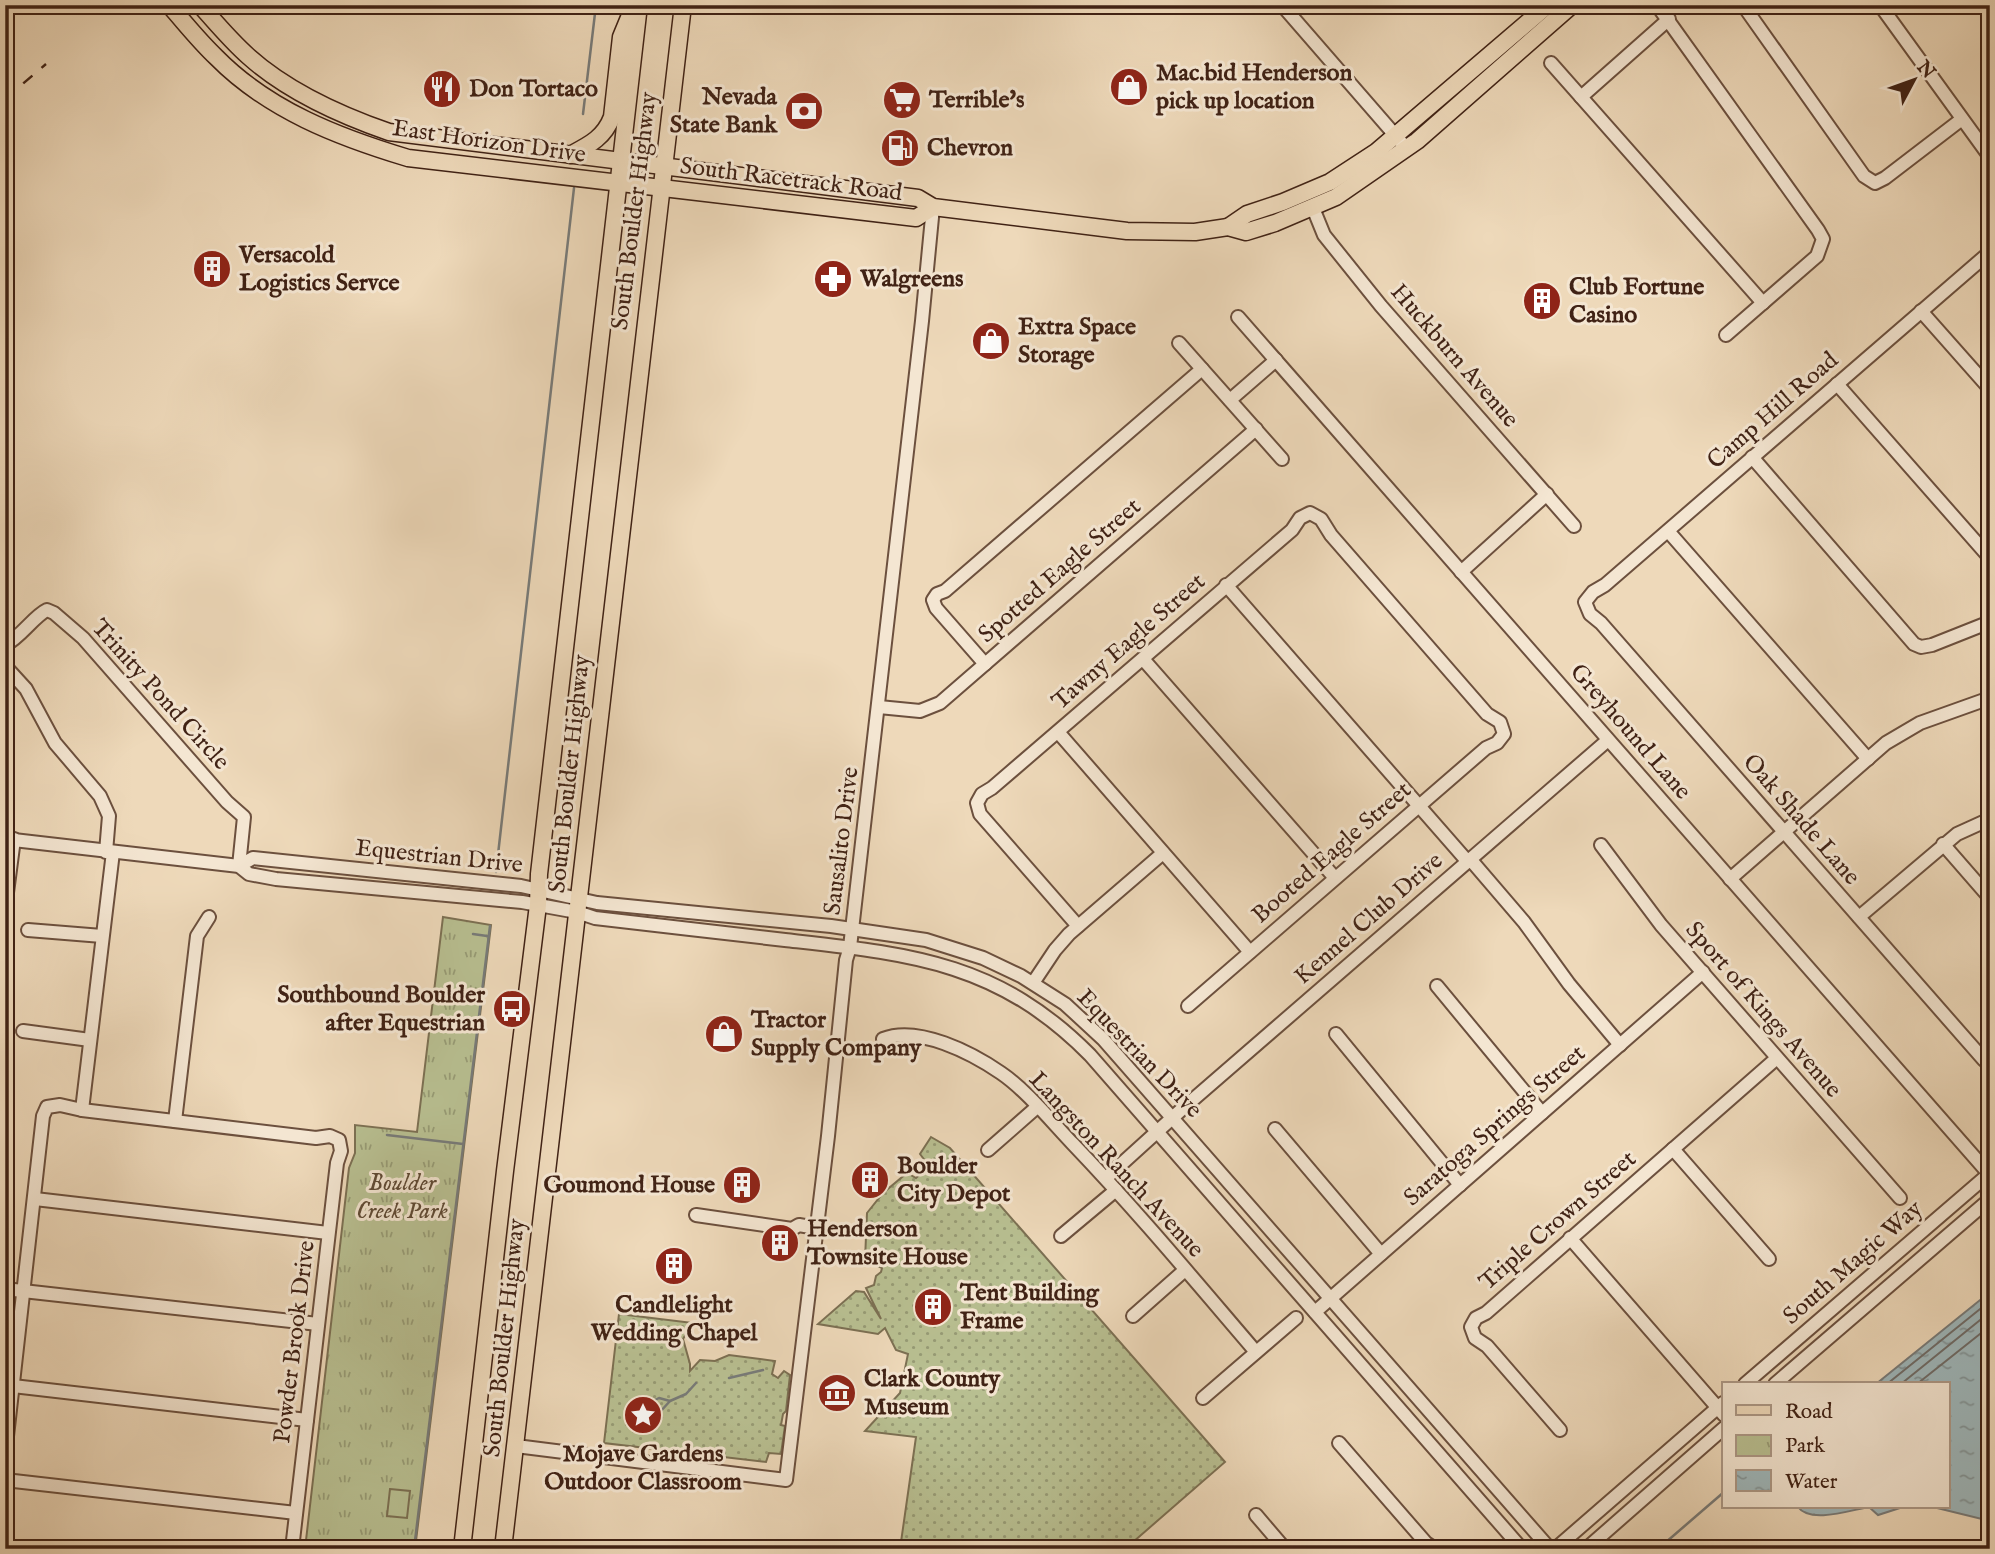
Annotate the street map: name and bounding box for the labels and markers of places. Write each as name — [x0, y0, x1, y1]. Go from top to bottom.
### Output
place label: Mac.bid Henderson pick up location — [1155, 58, 1352, 117]
shop icon: Mac.bid Henderson pick up location — [1108, 66, 1150, 108]
restaurant icon: Don Tortaco — [421, 68, 463, 110]
place label: Don Tortaco — [469, 74, 598, 105]
supermarket icon: Terrible's — [881, 79, 923, 121]
place label: Nevada State Bank — [670, 82, 778, 141]
place label: Terrible's — [928, 85, 1025, 116]
bank icon: Nevada State Bank — [783, 90, 825, 132]
fuel station icon: Chevron — [879, 127, 921, 169]
place label: Chevron — [927, 133, 1013, 164]
place label: Versacold Logistics Servce — [238, 240, 400, 299]
building icon: Versacold Logistics Servce — [191, 248, 233, 290]
pharmacy icon: Walgreens — [812, 258, 854, 300]
place label: Walgreens — [859, 264, 964, 295]
place label: Club Fortune Casino — [1569, 272, 1704, 331]
building icon: Club Fortune Casino — [1521, 280, 1563, 322]
place label: Extra Space Storage — [1018, 312, 1136, 371]
shop icon: Extra Space Storage — [970, 320, 1012, 362]
place label: Southbound Boulder after Equestrian — [277, 980, 485, 1039]
bus stop icon: Southbound Boulder after Equestrian — [491, 988, 533, 1030]
place label: Tractor Supply Company — [750, 1005, 923, 1064]
shop icon: Tractor Supply Company — [703, 1013, 745, 1055]
place label: Boulder City Depot — [897, 1151, 1011, 1210]
building icon: Boulder City Depot — [849, 1159, 891, 1201]
building icon: Goumond House — [721, 1164, 763, 1206]
place label: Goumond House — [544, 1170, 715, 1201]
place label: Henderson Townsite House — [806, 1214, 968, 1273]
building icon: Henderson Townsite House — [759, 1222, 801, 1264]
building icon: Candlelight Wedding Chapel — [653, 1245, 695, 1287]
place label: Tent Building Frame — [959, 1278, 1100, 1337]
building icon: Tent Building Frame — [912, 1286, 954, 1328]
place label: Candlelight Wedding Chapel — [590, 1290, 758, 1349]
place label: Clark County Museum — [864, 1364, 1001, 1423]
museum icon: Clark County Museum — [816, 1372, 858, 1414]
place icon: Mojave Gardens Outdoor Classroom — [622, 1394, 664, 1436]
place label: Mojave Gardens Outdoor Classroom — [544, 1439, 742, 1498]

